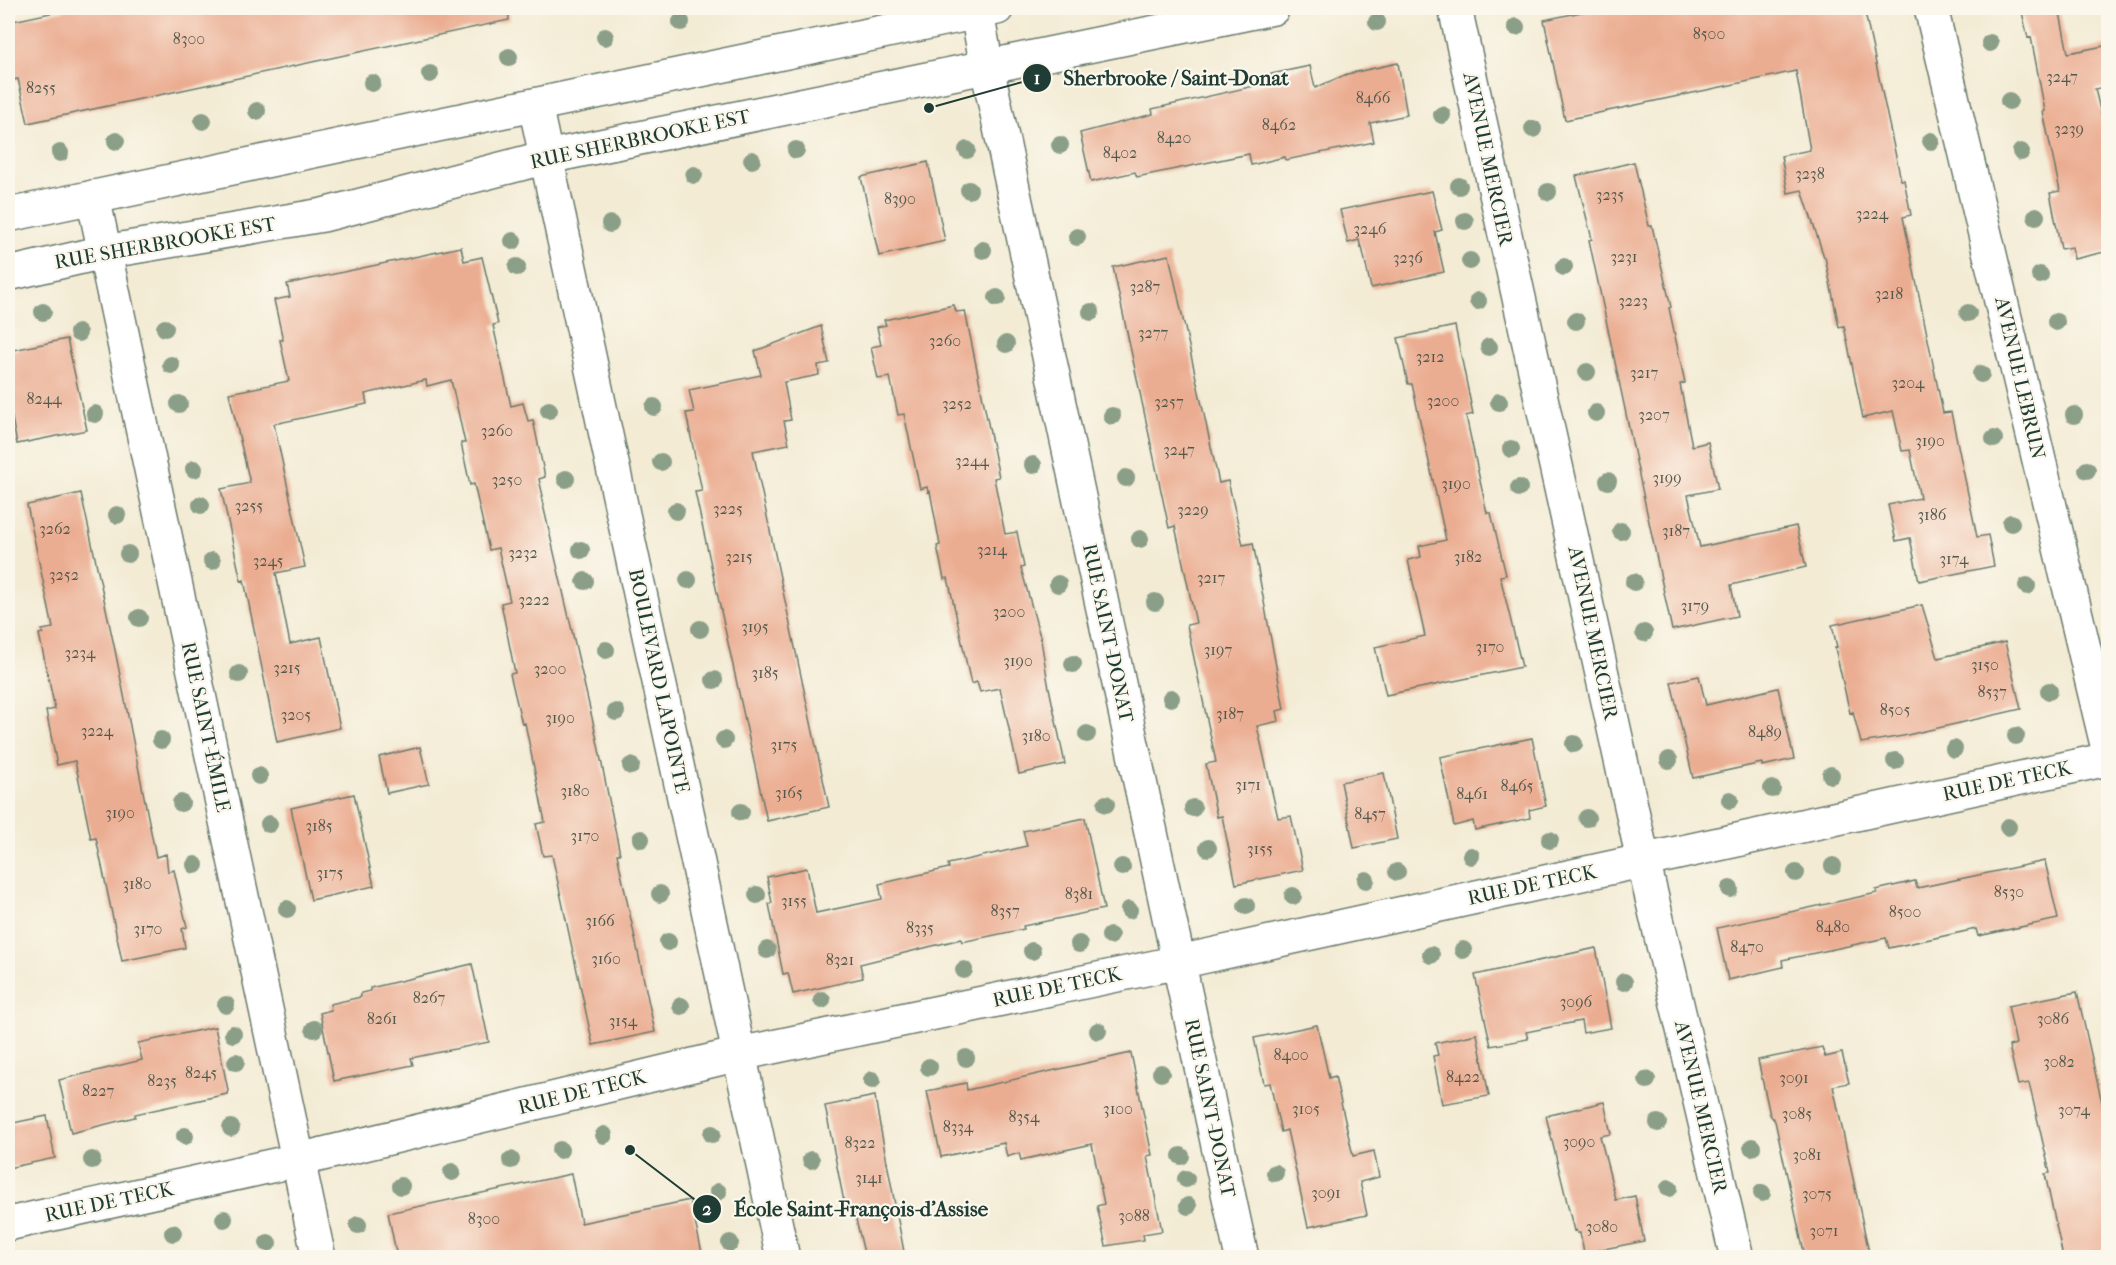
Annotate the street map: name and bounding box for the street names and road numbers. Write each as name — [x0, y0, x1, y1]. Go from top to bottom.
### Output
street label: AVENUE MERCIER — [1458, 69, 1518, 249]
street label: RUE SHERBROOKE EST — [528, 104, 752, 174]
street label: RUE SHERBROOKE EST — [53, 212, 278, 274]
street label: AVENUE LEBRUN — [1990, 294, 2050, 461]
street label: RUE SAINT-DONAT — [1078, 541, 1138, 725]
street label: AVENUE MERCIER — [1563, 543, 1623, 723]
street label: BOULEVARD LAPOINTE — [624, 567, 694, 795]
street label: RUE SAINT-ÉMILE — [177, 640, 236, 814]
street label: RUE DE TECK — [1941, 756, 2075, 806]
street label: RUE DE TECK — [1466, 860, 1600, 910]
street label: RUE DE TECK — [991, 962, 1125, 1012]
street label: RUE SAINT-DONAT — [1180, 1016, 1240, 1200]
street label: AVENUE MERCIER — [1670, 1017, 1732, 1197]
street label: RUE DE TECK — [516, 1065, 650, 1119]
street label: RUE DE TECK — [43, 1177, 177, 1227]

